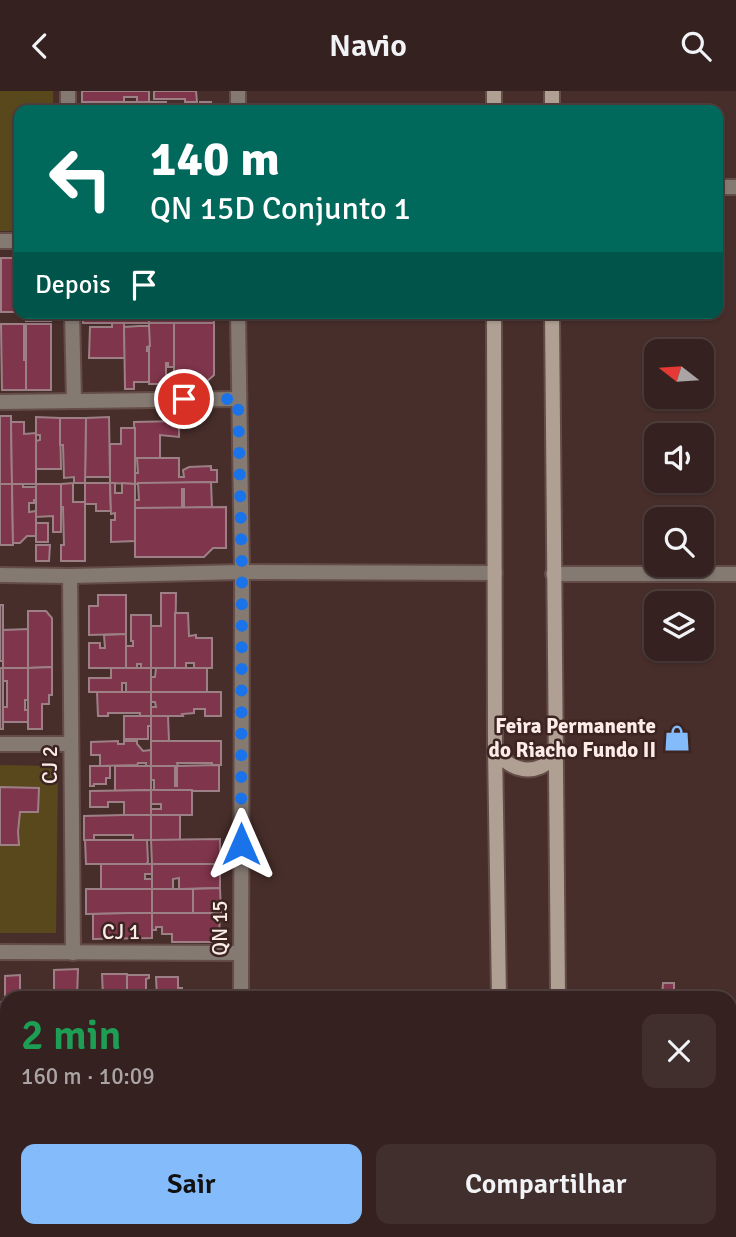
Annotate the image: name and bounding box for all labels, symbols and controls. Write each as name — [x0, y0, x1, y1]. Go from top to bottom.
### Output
text: Navio — [329, 26, 407, 65]
icon: back — [21, 27, 59, 65]
icon: search — [677, 27, 715, 65]
text: 140 m — [150, 129, 280, 189]
icon: left — [35, 133, 126, 224]
text: QN 15D Conjunto 1 — [150, 189, 411, 228]
icon: arrive — [125, 266, 163, 304]
text: Depois — [35, 269, 111, 301]
north arrow — [644, 339, 714, 409]
map controls — [644, 339, 714, 661]
pin — [154, 369, 214, 429]
icon: arrive — [165, 380, 203, 418]
button: sound — [644, 423, 714, 493]
button: search — [644, 507, 714, 577]
button: layers — [644, 591, 714, 661]
place label: Feira Permanente do Riacho Fundo II — [489, 713, 656, 763]
shop icon: Feira Permanente do Riacho Fundo II — [662, 723, 692, 753]
street label: CJ 2 — [37, 746, 63, 784]
position arrow — [204, 807, 278, 881]
street label: QN 15 — [207, 900, 233, 956]
street label: CJ 1 — [102, 919, 140, 945]
text: 2 min — [21, 1010, 122, 1061]
button: close — [642, 1014, 716, 1088]
text: 160 m · 10:09 — [21, 1062, 155, 1091]
button: Sair — [21, 1144, 362, 1224]
button: Compartilhar — [376, 1144, 716, 1224]

